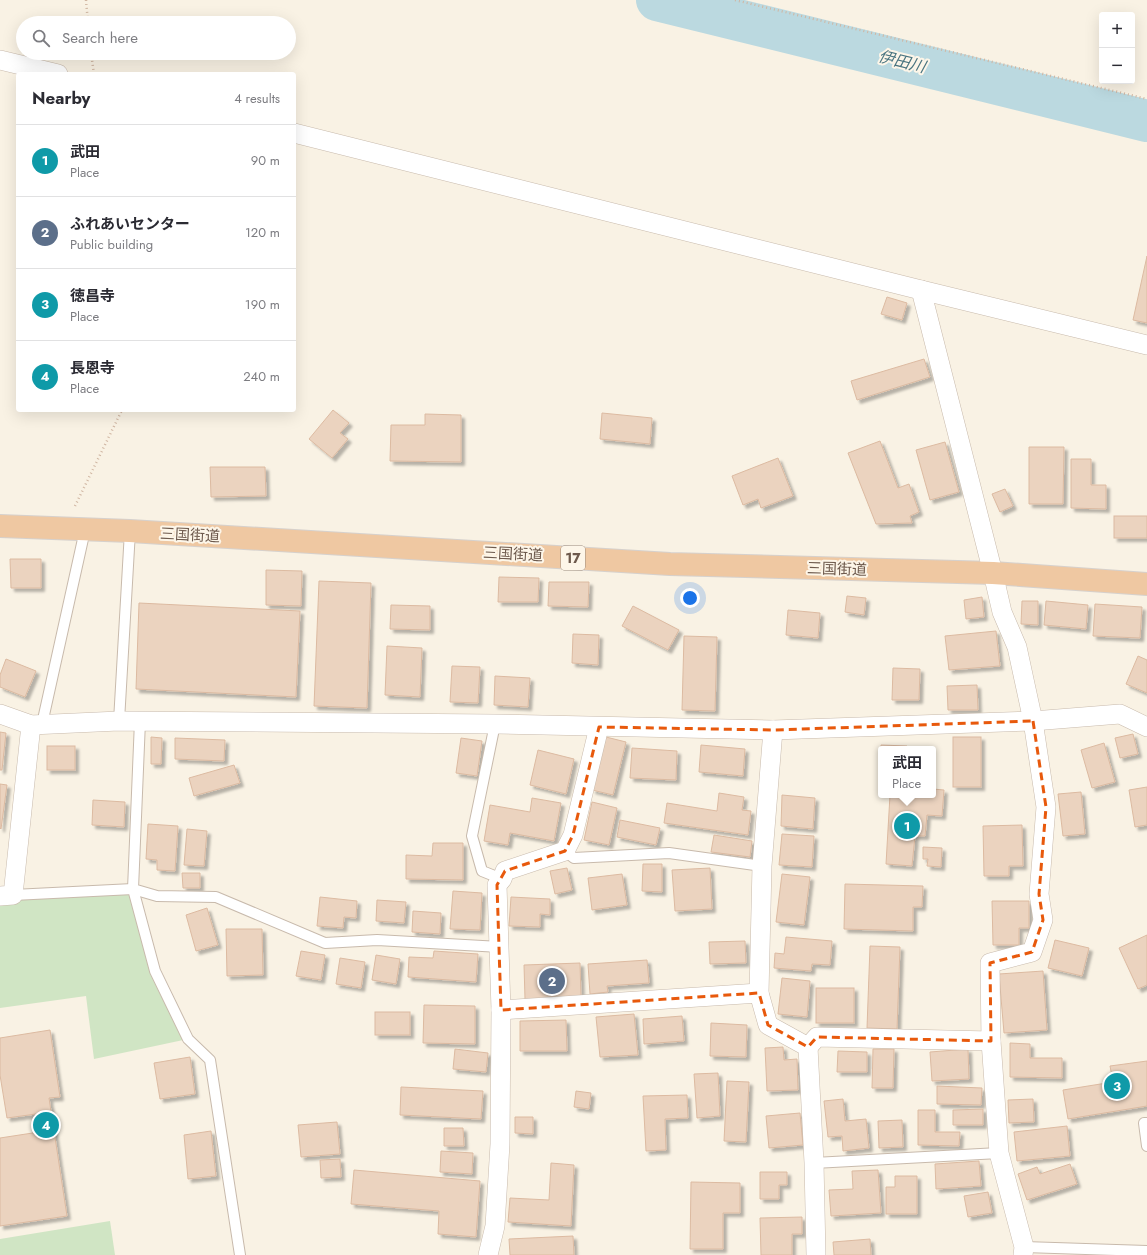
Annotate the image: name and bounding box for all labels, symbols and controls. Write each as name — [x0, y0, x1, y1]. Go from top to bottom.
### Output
map controls — [1099, 12, 1135, 84]
button: + — [1099, 12, 1135, 48]
search box — [16, 16, 296, 60]
icon: search — [30, 27, 52, 49]
text: Search here — [62, 27, 138, 49]
water label: 伊田川 — [876, 45, 930, 79]
button: − — [1099, 48, 1135, 84]
text: Nearby — [32, 86, 90, 110]
text: 4 results — [234, 89, 280, 108]
text: 武田 — [70, 141, 100, 163]
text: 1 — [42, 151, 48, 170]
text: 90 m — [251, 151, 280, 170]
text: Place — [70, 163, 99, 182]
text: ふれあいセンター — [70, 213, 190, 235]
text: 2 — [41, 223, 49, 242]
text: 120 m — [245, 223, 280, 242]
text: Public building — [70, 235, 153, 254]
text: 徳昌寺 — [70, 285, 115, 307]
text: 3 — [41, 295, 49, 314]
text: 190 m — [245, 295, 280, 314]
text: Place — [70, 307, 99, 326]
text: 長恩寺 — [70, 357, 115, 379]
text: 4 — [40, 367, 50, 386]
text: 240 m — [243, 367, 280, 386]
text: Place — [70, 379, 99, 398]
street label: 三国街道 — [159, 522, 221, 548]
street label: 三国街道 — [482, 541, 544, 567]
road number: 17 — [561, 546, 585, 570]
street label: 三国街道 — [807, 557, 867, 581]
your location — [680, 588, 700, 608]
popup — [878, 746, 936, 798]
text: 武田 — [892, 752, 922, 774]
text: Place — [892, 774, 921, 793]
pin: 1 — [894, 811, 920, 841]
pin: 2 — [539, 966, 565, 996]
pin: 3 — [1104, 1071, 1130, 1101]
pin: 4 — [33, 1110, 59, 1140]

